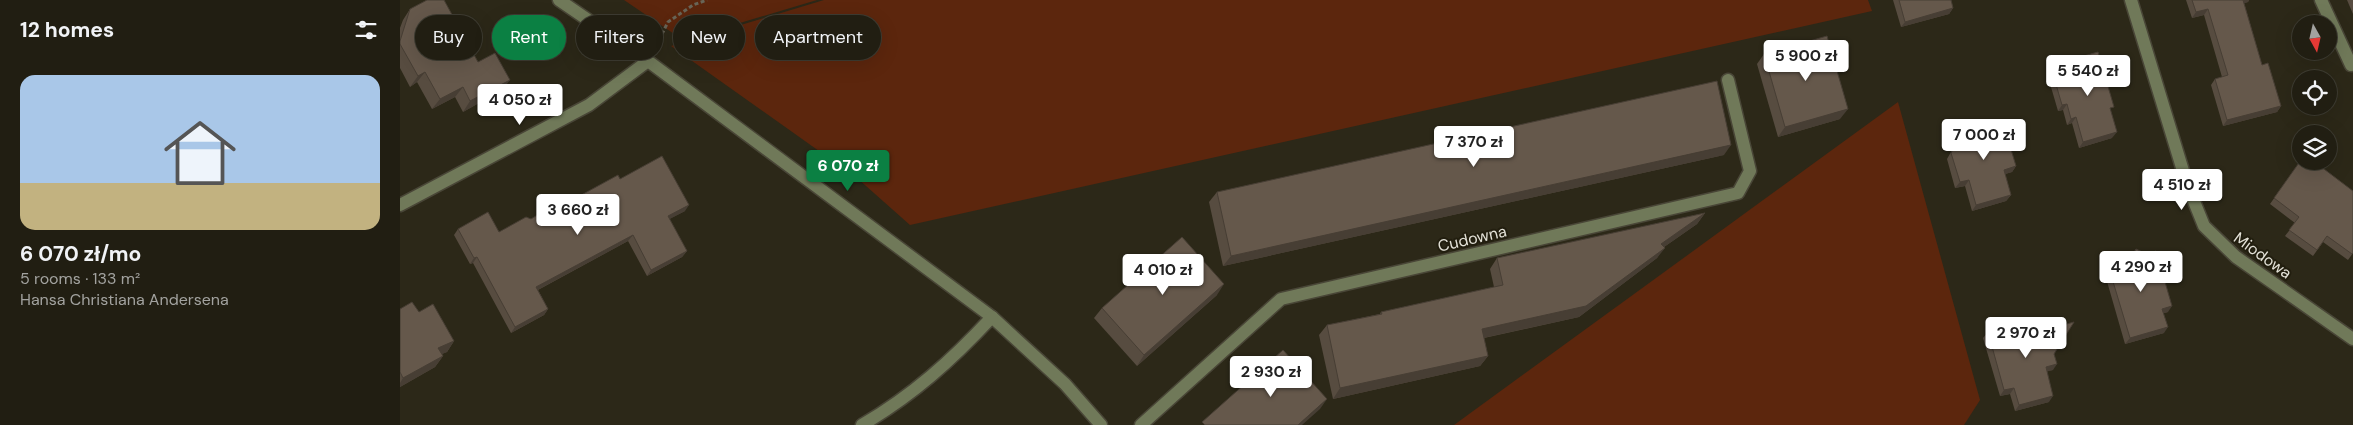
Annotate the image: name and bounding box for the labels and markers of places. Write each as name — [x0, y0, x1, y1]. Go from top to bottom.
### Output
pin: 5 900 zł — [1754, 39, 1858, 82]
pin: 5 540 zł — [2036, 54, 2140, 97]
pin: 4 050 zł — [468, 84, 572, 126]
pin: 7 000 zł — [1932, 119, 2036, 161]
pin: 7 370 zł — [1422, 126, 1526, 168]
pin: 6 070 zł — [796, 150, 900, 192]
pin: 4 510 zł — [2130, 168, 2234, 211]
pin: 3 660 zł — [526, 194, 630, 236]
pin: 4 290 zł — [2089, 250, 2193, 293]
pin: 4 010 zł — [1111, 254, 1215, 296]
pin: 2 970 zł — [1974, 316, 2078, 359]
pin: 2 930 zł — [1219, 356, 1323, 398]

